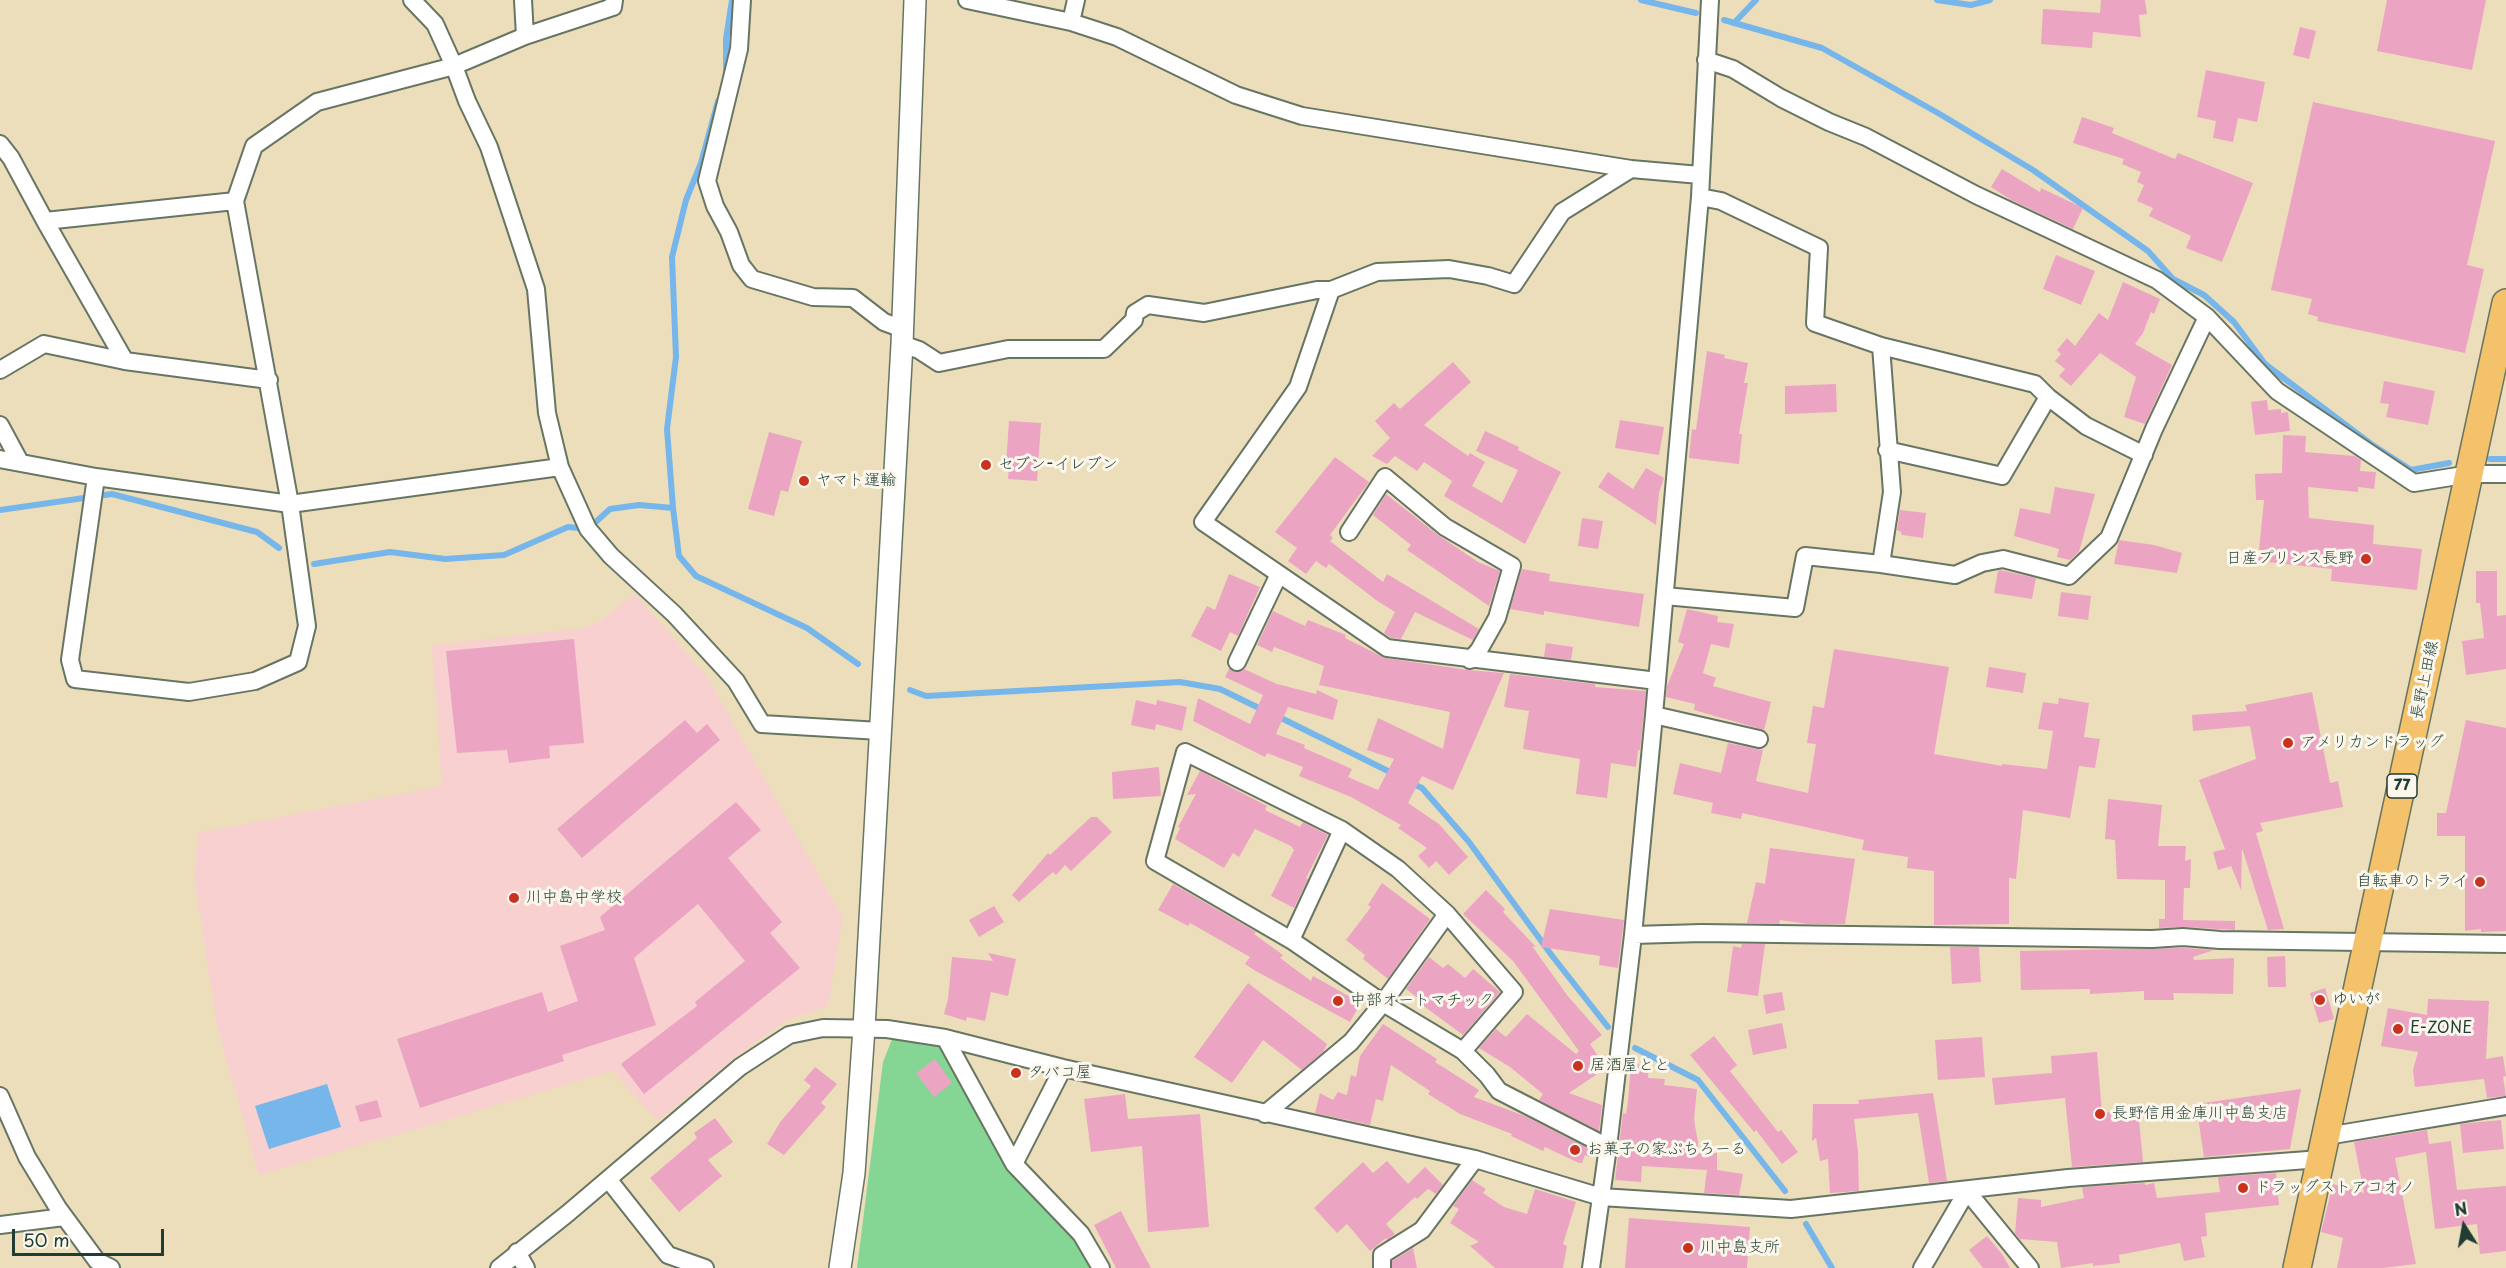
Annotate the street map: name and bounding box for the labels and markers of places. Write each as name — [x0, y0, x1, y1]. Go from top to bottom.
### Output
place label: セブン-イレブン — [998, 455, 1118, 475]
marker: セブン-イレブン — [979, 458, 993, 472]
place label: ヤマト運輸 — [816, 471, 896, 491]
marker: ヤマト運輸 — [797, 474, 811, 488]
place label: 日産プリンス長野 — [2226, 549, 2354, 569]
marker: 日産プリンス長野 — [2359, 552, 2373, 566]
place label: アメリカンドラッグ — [2300, 733, 2444, 753]
marker: アメリカンドラッグ — [2281, 736, 2295, 750]
place label: 自転車のトライ — [2356, 872, 2468, 892]
marker: 自転車のトライ — [2473, 875, 2487, 889]
place label: 川中島中学校 — [526, 888, 622, 908]
marker: 川中島中学校 — [507, 891, 521, 905]
place label: ゆいが — [2332, 990, 2380, 1010]
place label: 中部オートマチック — [1350, 991, 1494, 1011]
marker: ゆいが — [2313, 993, 2327, 1007]
marker: 中部オートマチック — [1331, 994, 1345, 1008]
place label: E-ZONE — [2410, 1019, 2472, 1039]
marker: E-ZONE — [2391, 1022, 2405, 1036]
place label: 居酒屋とと — [1590, 1056, 1670, 1076]
marker: 居酒屋とと — [1571, 1059, 1585, 1073]
place label: タバコ屋 — [1028, 1063, 1092, 1083]
marker: タバコ屋 — [1009, 1066, 1023, 1080]
place label: 長野信用金庫川中島支店 — [2112, 1104, 2288, 1124]
marker: 長野信用金庫川中島支店 — [2093, 1107, 2107, 1121]
place label: お菓子の家ぷちろーる — [1587, 1140, 1747, 1160]
marker: お菓子の家ぷちろーる — [1568, 1143, 1582, 1157]
place label: ドラッグストアコオノ — [2255, 1178, 2415, 1198]
marker: ドラッグストアコオノ — [2236, 1181, 2250, 1195]
place label: 川中島支所 — [1700, 1238, 1780, 1258]
marker: 川中島支所 — [1681, 1241, 1695, 1255]

